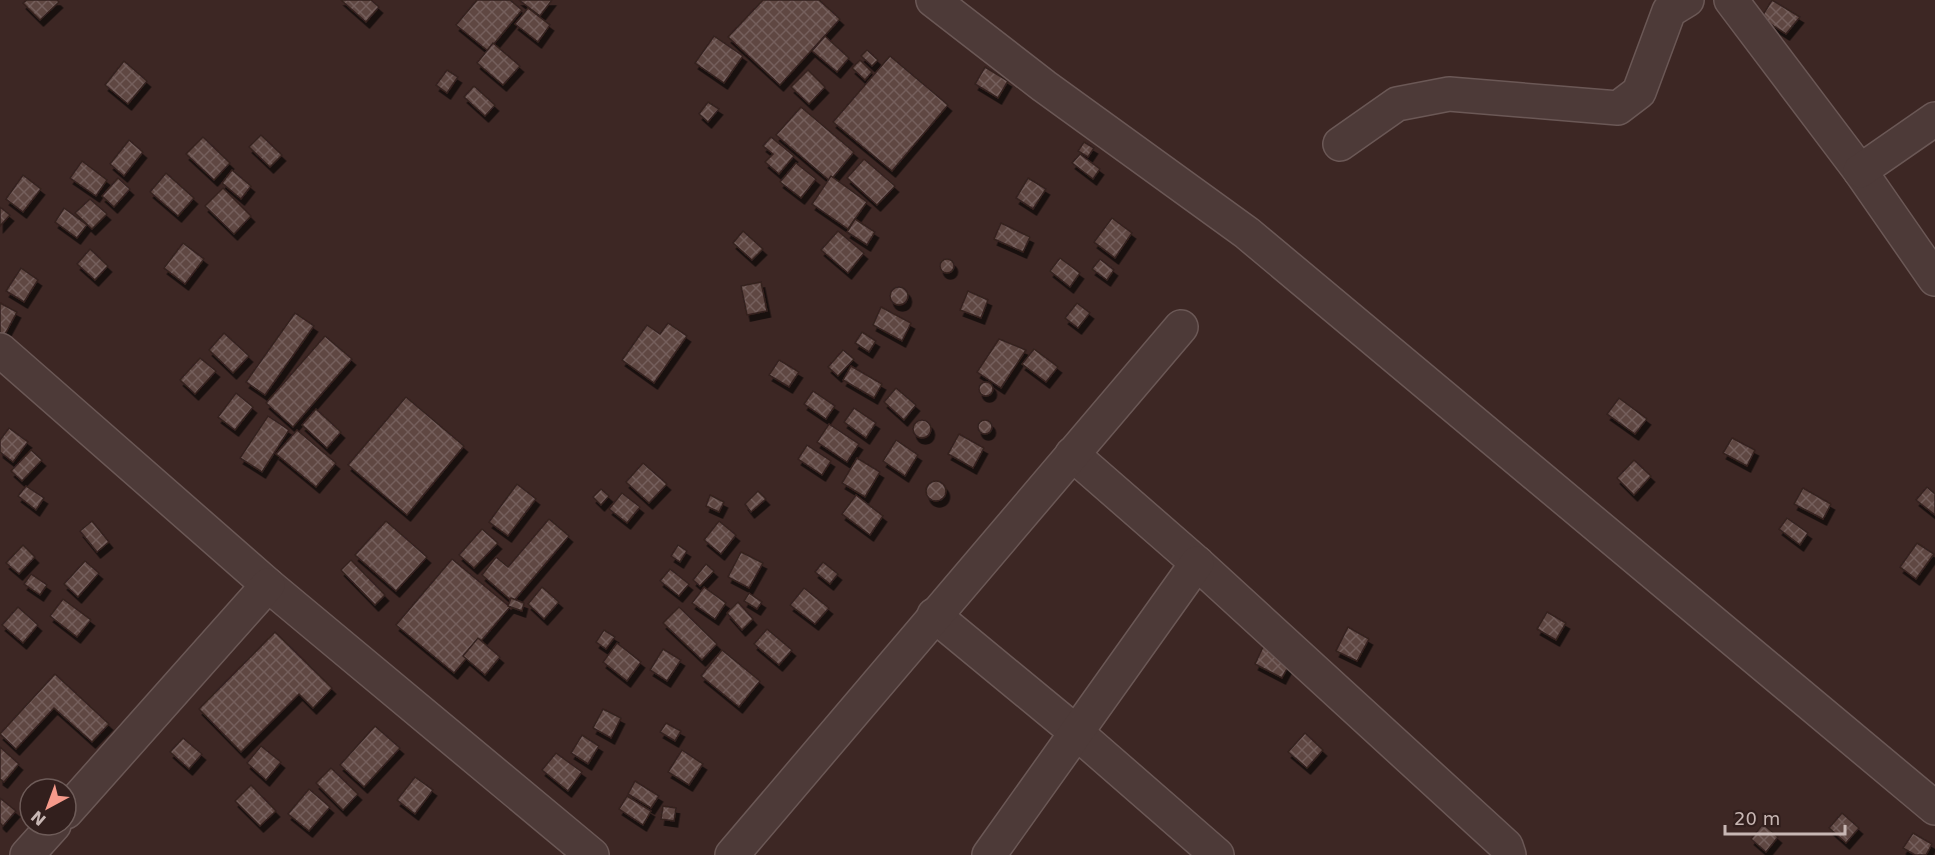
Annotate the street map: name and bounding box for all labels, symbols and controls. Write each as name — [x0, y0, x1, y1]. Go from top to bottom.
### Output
north arrow — [18, 777, 78, 837]
scale bar — [1725, 798, 1845, 836]
text: N — [27, 806, 50, 830]
text: 20 m — [1734, 808, 1780, 829]

